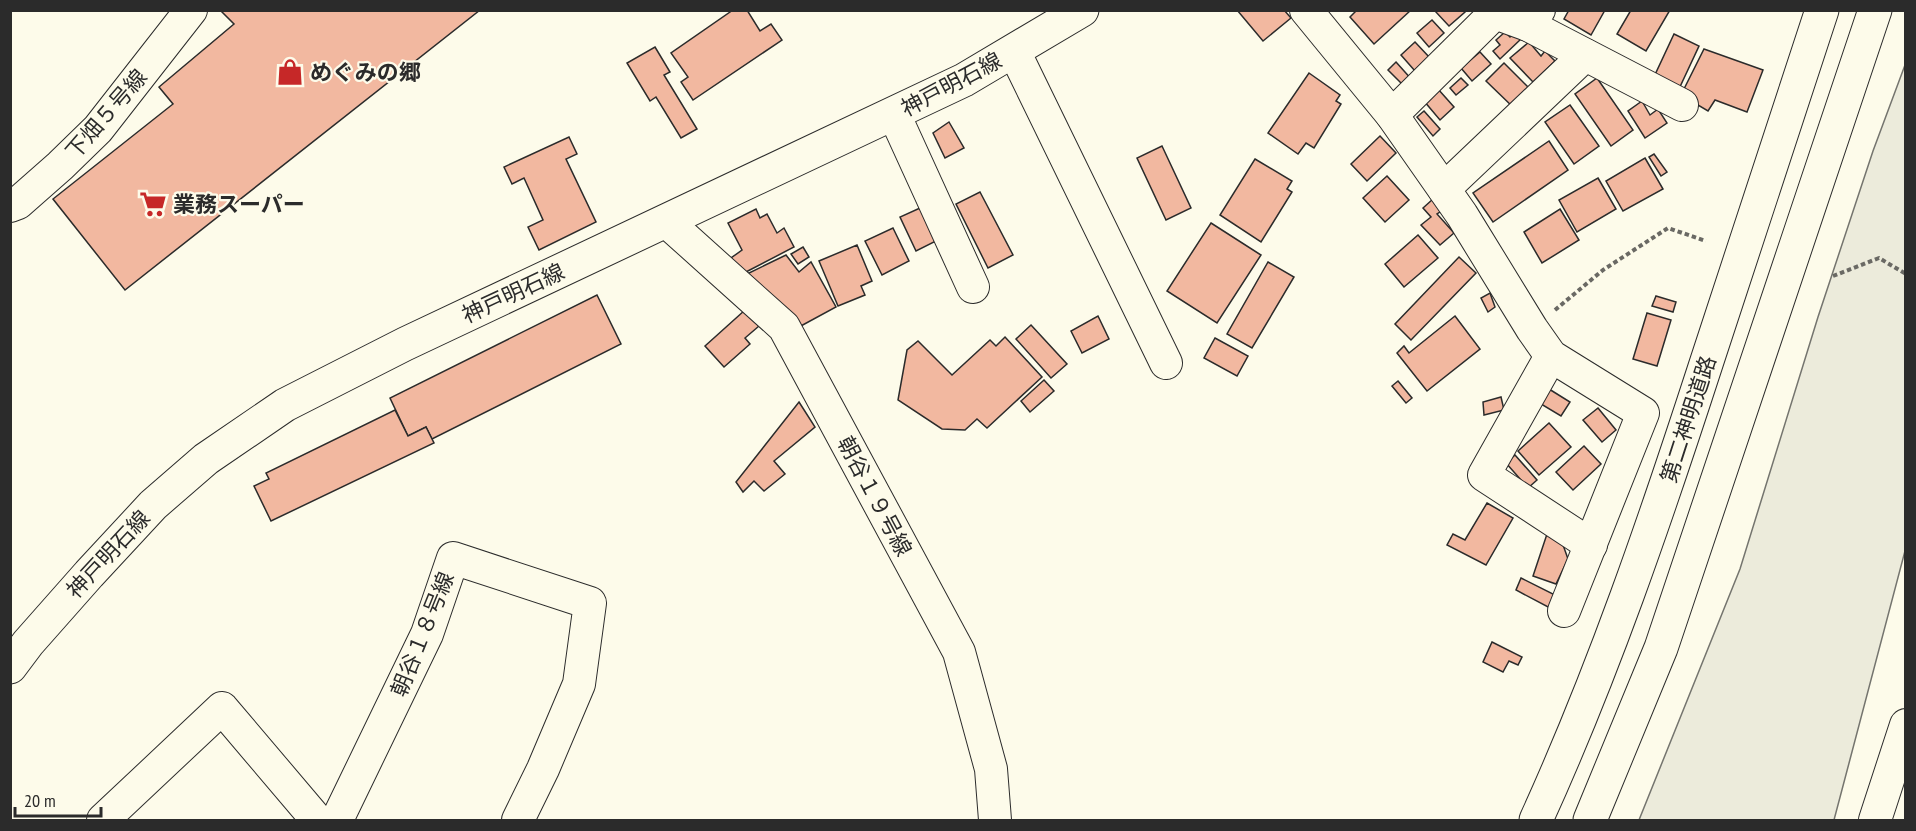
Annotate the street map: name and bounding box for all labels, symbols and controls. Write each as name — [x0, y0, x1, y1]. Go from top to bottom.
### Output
street label: 神戸明石線 — [896, 46, 1006, 122]
shop icon: めぐみの郷 — [275, 57, 305, 87]
place label: めぐみの郷 — [310, 58, 421, 86]
street label: 下畑５号線 — [59, 63, 153, 165]
supermarket icon: 業務スーパー — [138, 189, 168, 219]
place label: 業務スーパー — [173, 190, 305, 218]
street label: 神戸明石線 — [457, 257, 569, 329]
street label: 第二神明道路 — [1654, 352, 1722, 486]
street label: 朝谷１９号線 — [832, 431, 918, 561]
street label: 神戸明石線 — [60, 504, 156, 604]
street label: 朝谷１８号線 — [384, 568, 460, 700]
scale bar — [15, 780, 100, 818]
text: 20 m — [24, 789, 56, 812]

